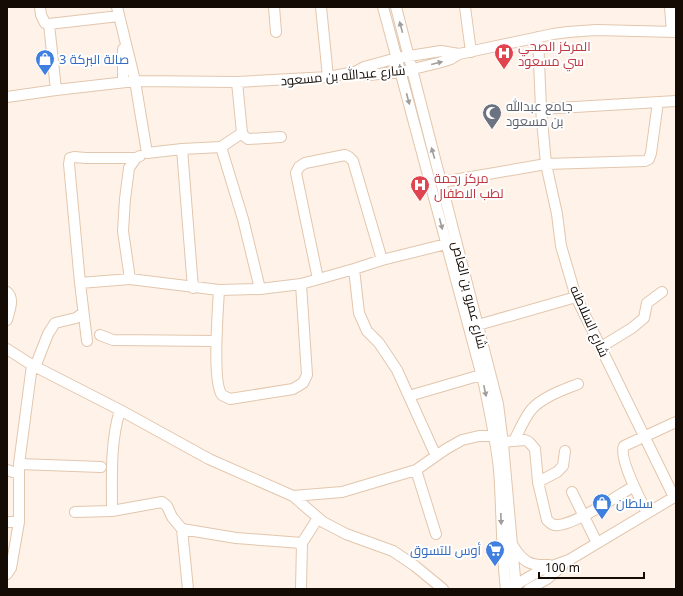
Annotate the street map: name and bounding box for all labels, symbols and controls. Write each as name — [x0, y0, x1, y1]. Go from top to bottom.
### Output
one-way arrow — [398, 21, 404, 33]
place label: المركز الصحي سي مسعود — [518, 37, 591, 72]
hospital icon: المركز الصحي سي مسعود — [493, 42, 515, 70]
shop icon: صالة البركة 3 — [34, 48, 56, 76]
place label: صالة البركة 3 — [59, 50, 129, 68]
one-way arrow — [430, 60, 443, 66]
street label: شارع عبدالله بن مسعود — [280, 61, 406, 89]
one-way arrow — [405, 93, 411, 105]
place label: جامع عبدالله بن مسعود — [506, 97, 573, 130]
mosque icon: جامع عبدالله بن مسعود — [481, 102, 503, 130]
one-way arrow — [430, 147, 436, 159]
place label: مركز رحمة لطب الاطفال — [434, 169, 504, 202]
hospital icon: مركز رحمة لطب الاطفال — [409, 174, 431, 202]
one-way arrow — [438, 219, 444, 231]
street label: شارع عمرو بن العاص — [448, 239, 492, 351]
street label: شارع السلاطنه — [566, 282, 614, 360]
one-way arrow — [483, 384, 489, 397]
shop icon: سلطان — [591, 492, 613, 520]
place label: سلطان — [616, 494, 653, 512]
one-way arrow — [497, 513, 504, 525]
supermarket icon: أوس للتسوق — [484, 539, 506, 567]
place label: أوس للتسوق — [410, 541, 481, 559]
scale bar — [539, 554, 644, 580]
text: 100 m — [545, 559, 580, 576]

